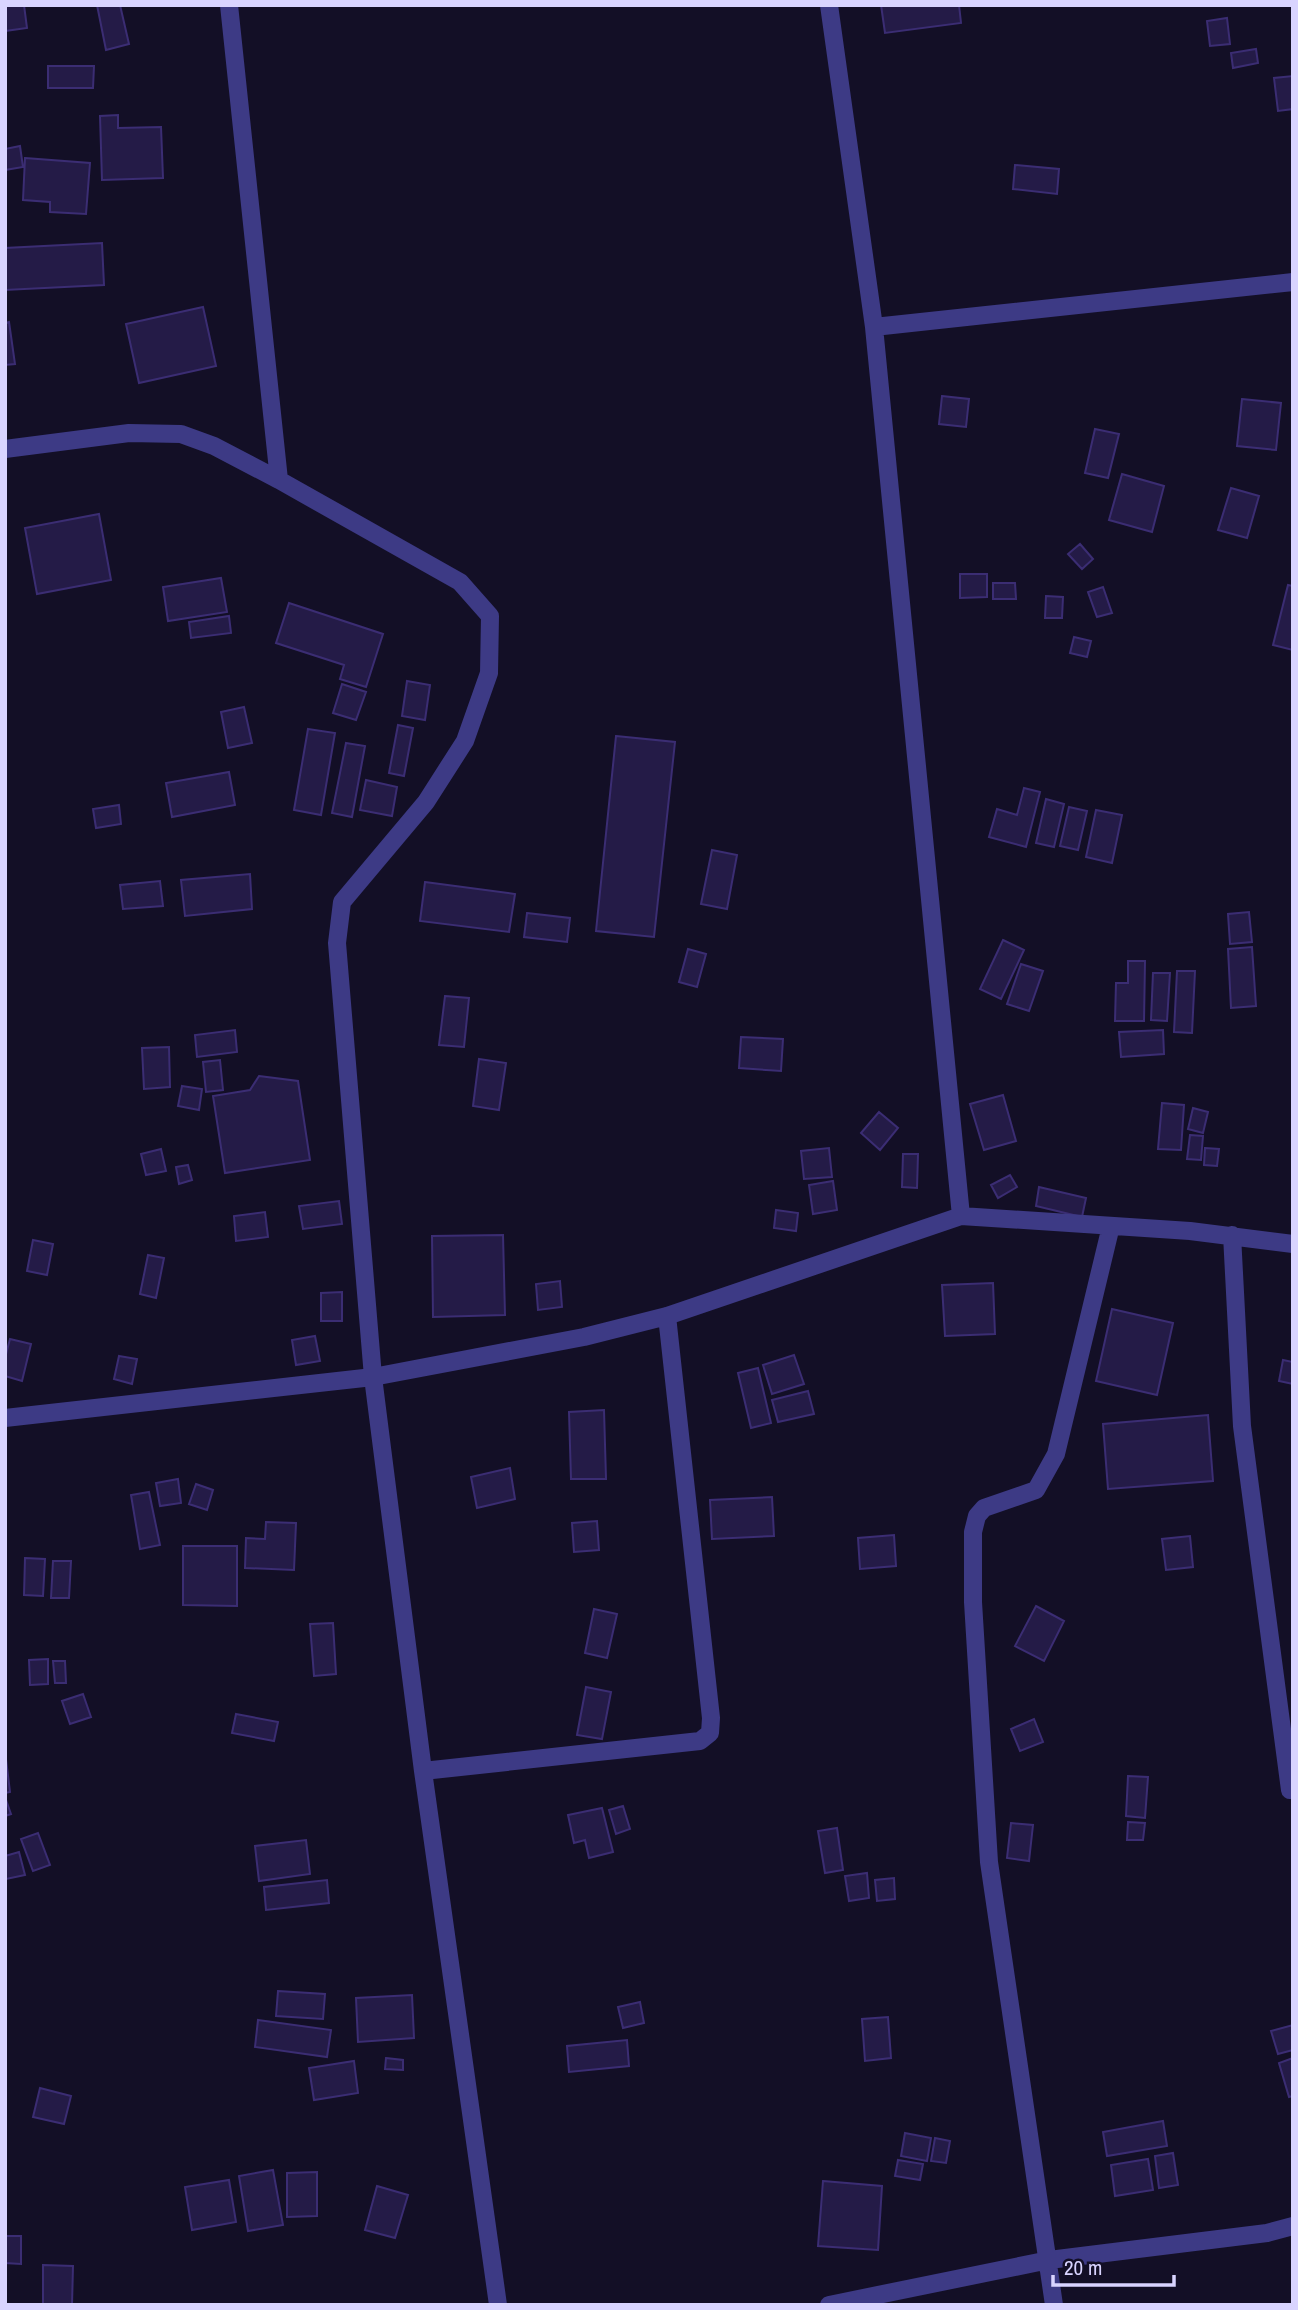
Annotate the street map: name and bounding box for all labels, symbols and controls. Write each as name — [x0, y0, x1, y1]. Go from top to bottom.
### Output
scale bar — [1053, 2244, 1174, 2288]
text: 20 m — [1064, 2253, 1102, 2282]

